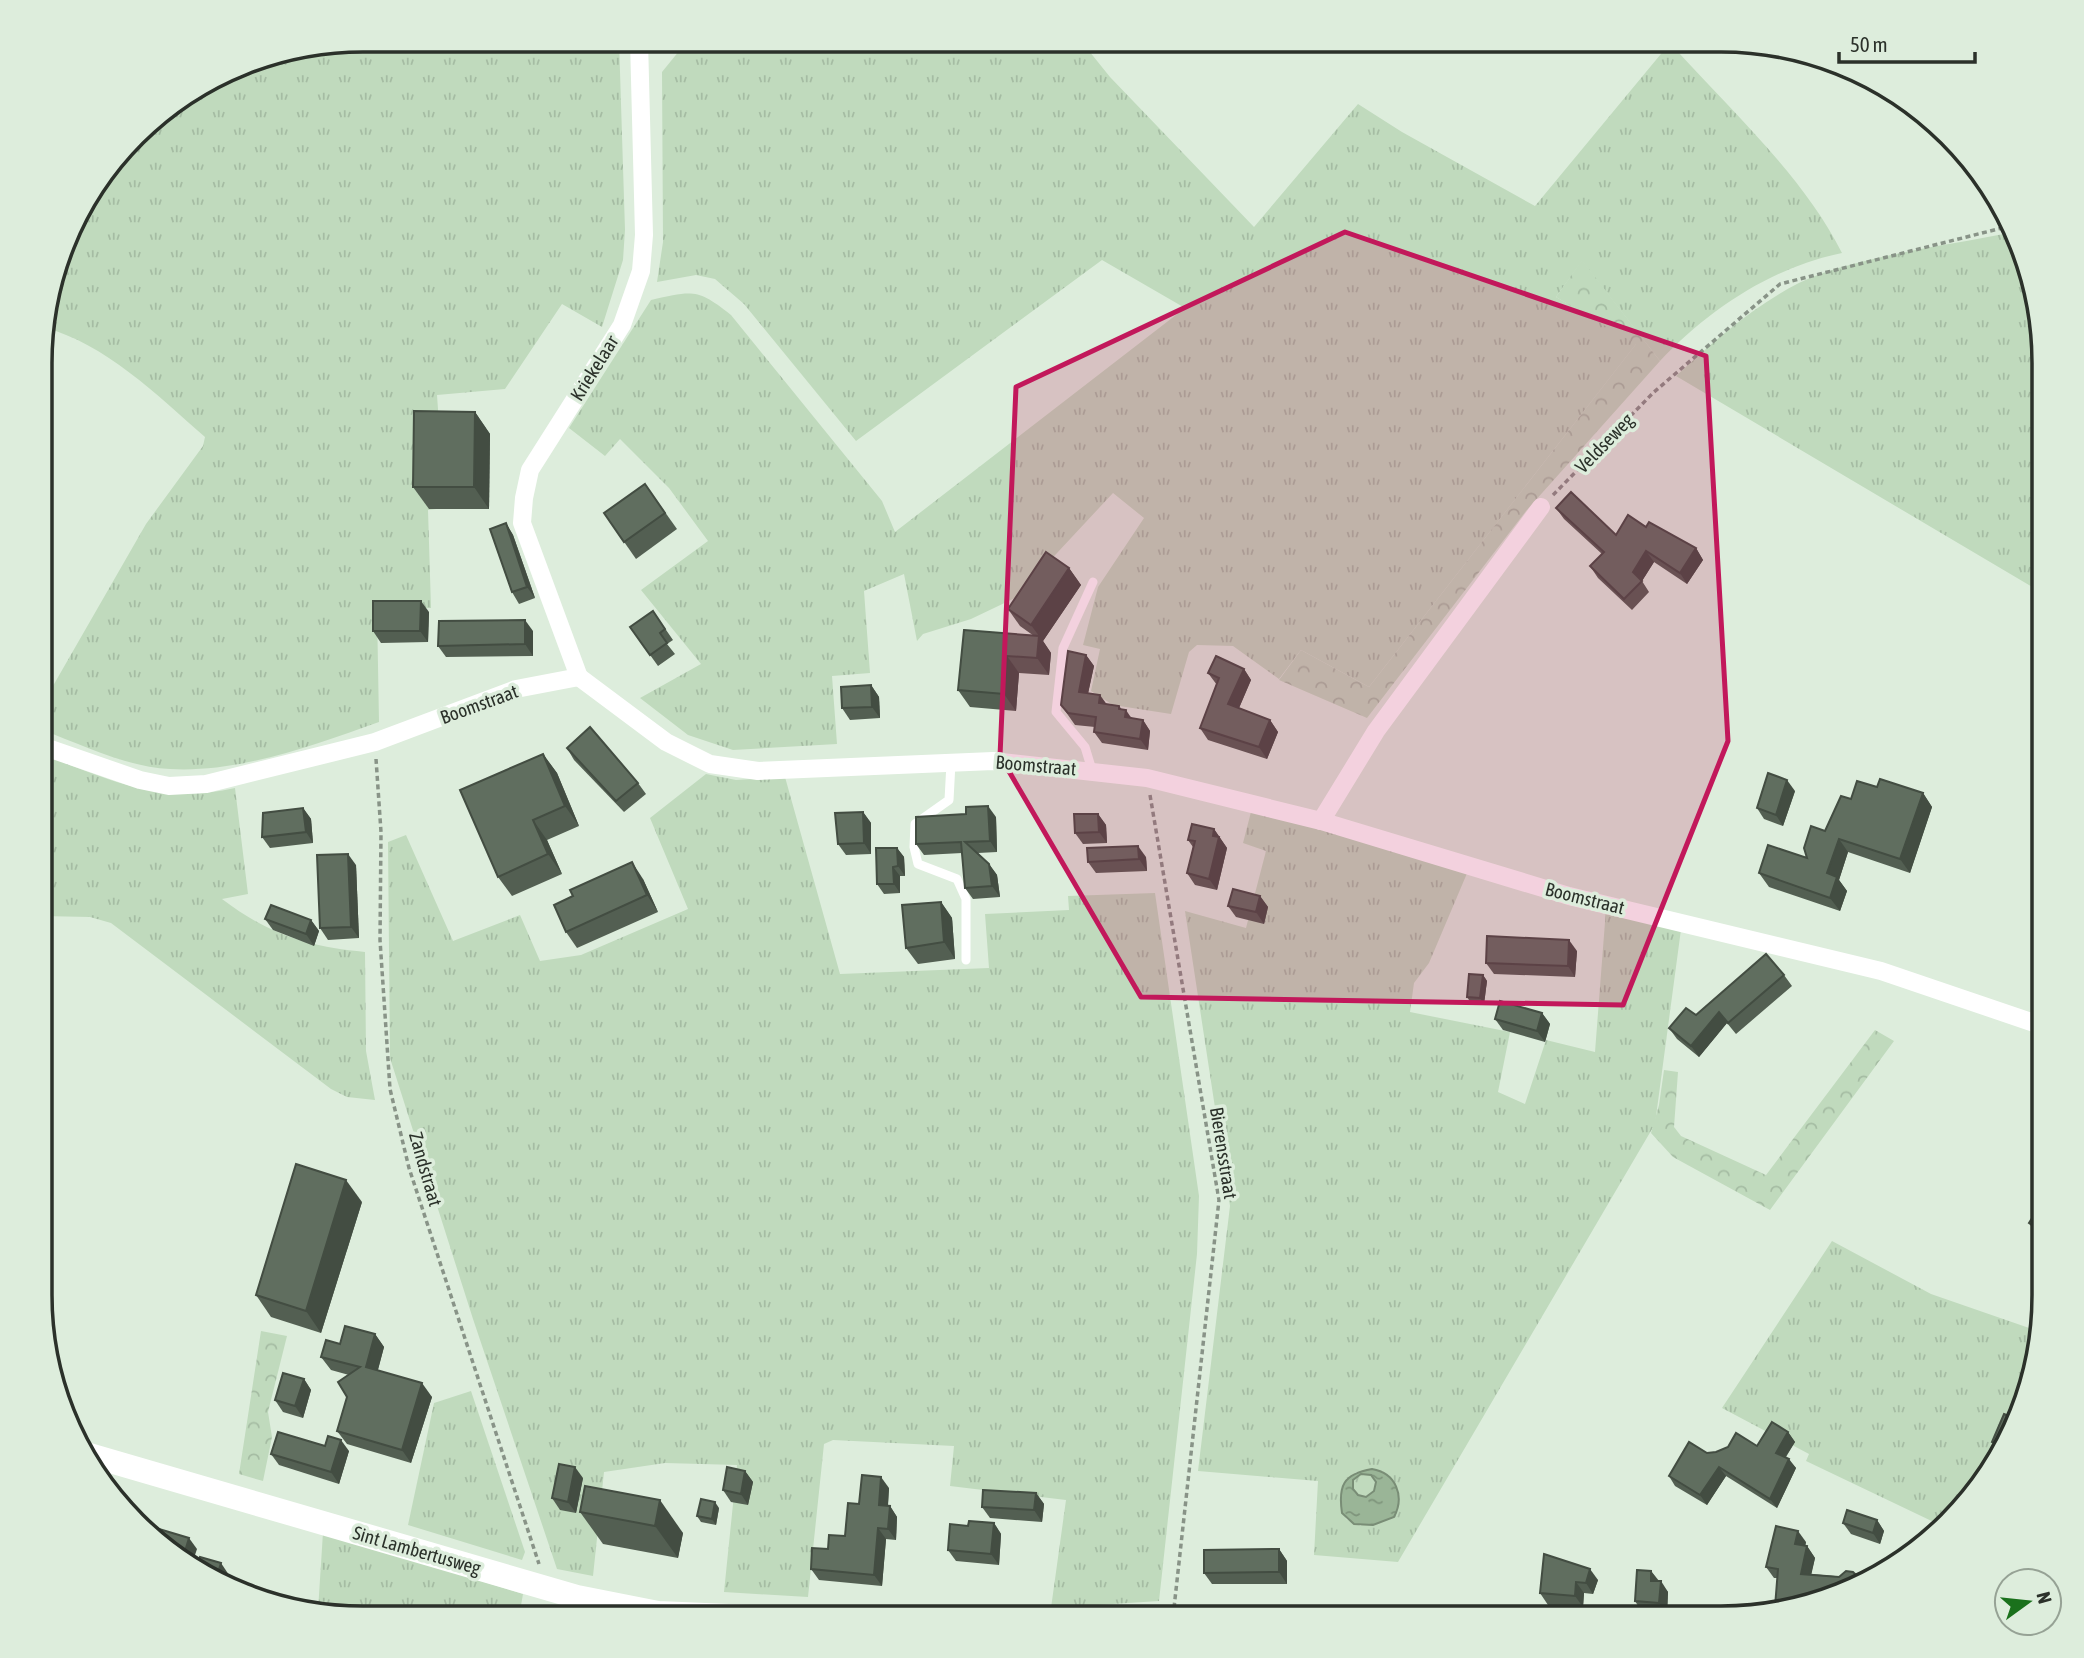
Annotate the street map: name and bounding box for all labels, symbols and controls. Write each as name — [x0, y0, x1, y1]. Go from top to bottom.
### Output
scale bar — [1839, 21, 1976, 65]
text: 50 m — [1850, 32, 1888, 56]
street label: Kriekelaar — [565, 331, 623, 405]
street label: Veldseweg — [1570, 408, 1638, 477]
street label: Boomstraat — [437, 680, 521, 728]
street label: Boomstraat — [995, 751, 1077, 779]
street label: Boomstraat — [1543, 878, 1627, 918]
street label: Bierensstraat — [1206, 1105, 1242, 1201]
street label: Zandstraat — [405, 1129, 447, 1209]
street label: Sint Lambertusweg — [351, 1521, 484, 1579]
north arrow — [1993, 1567, 2063, 1637]
text: N — [2032, 1589, 2056, 1606]

